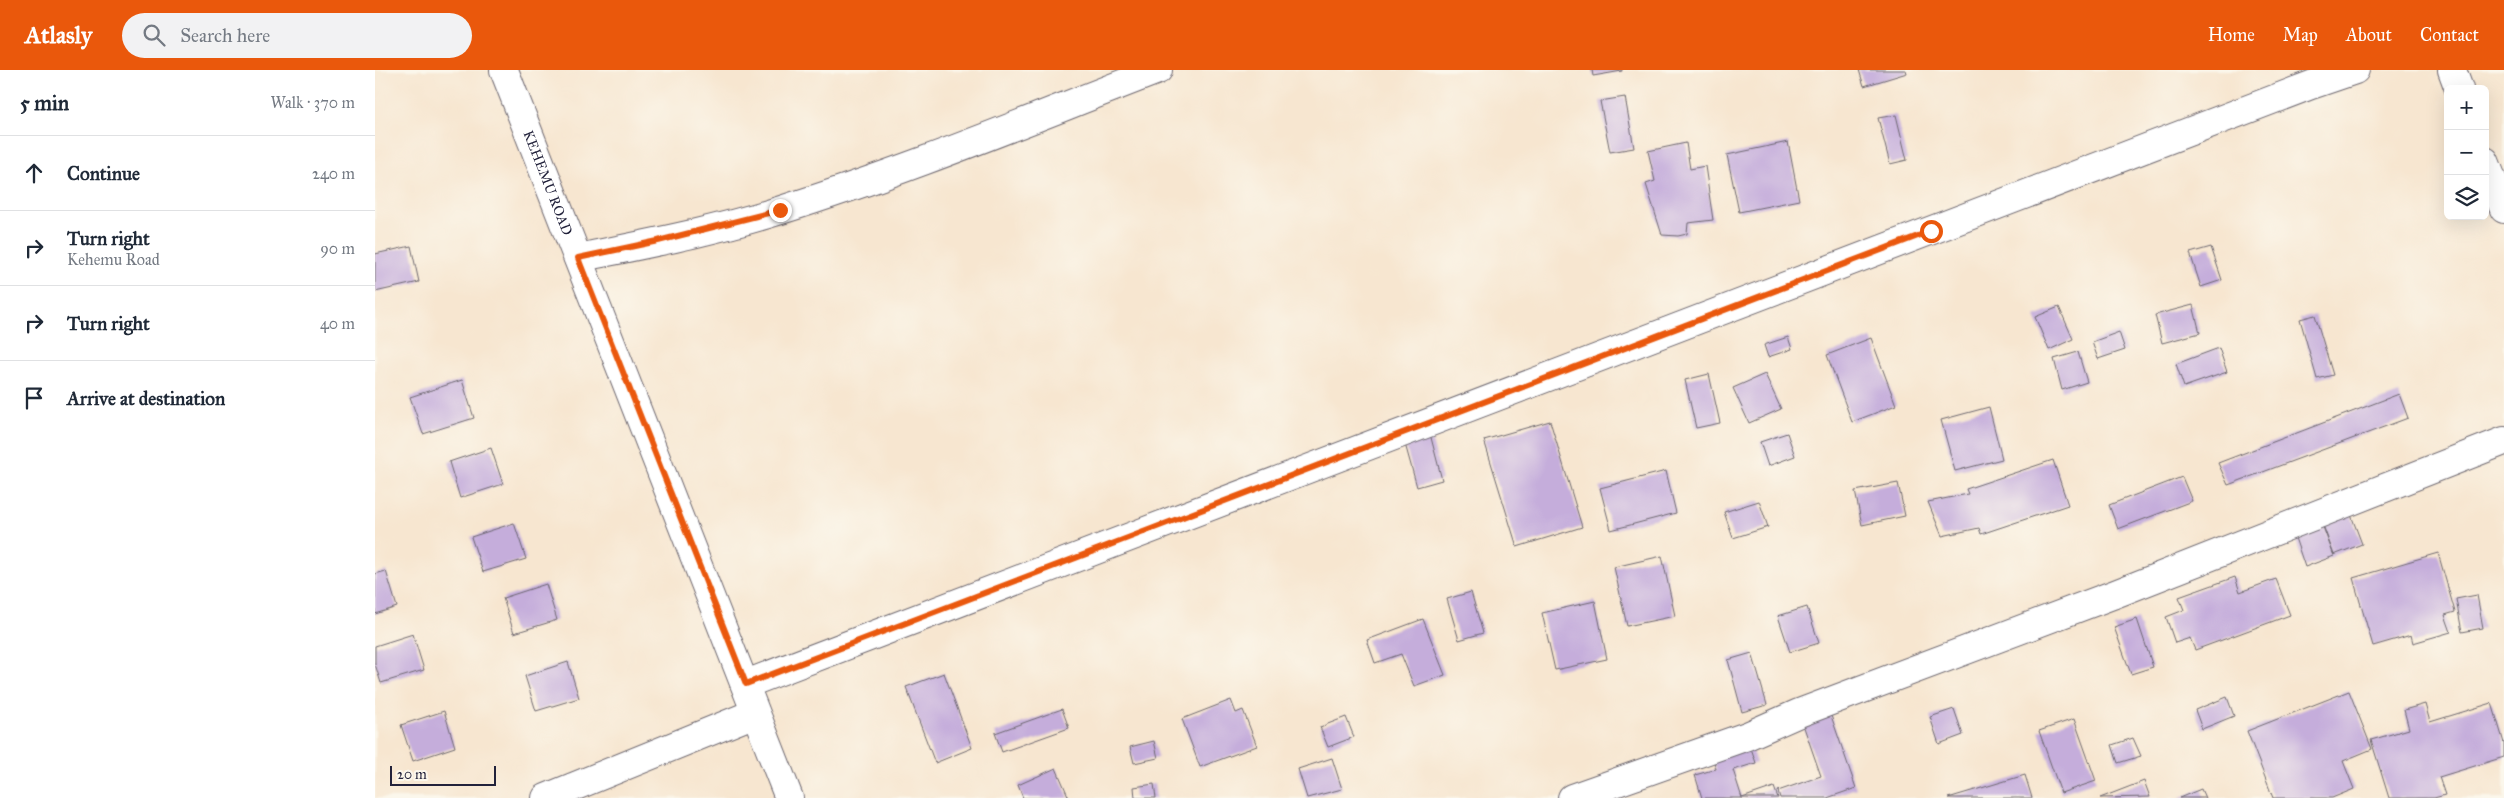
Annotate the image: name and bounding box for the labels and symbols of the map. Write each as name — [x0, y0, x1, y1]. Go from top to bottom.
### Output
street label: KEHEMU ROAD — [519, 128, 576, 238]
route end — [769, 199, 792, 222]
route start — [1920, 220, 1943, 243]
scale bar — [390, 763, 496, 786]

